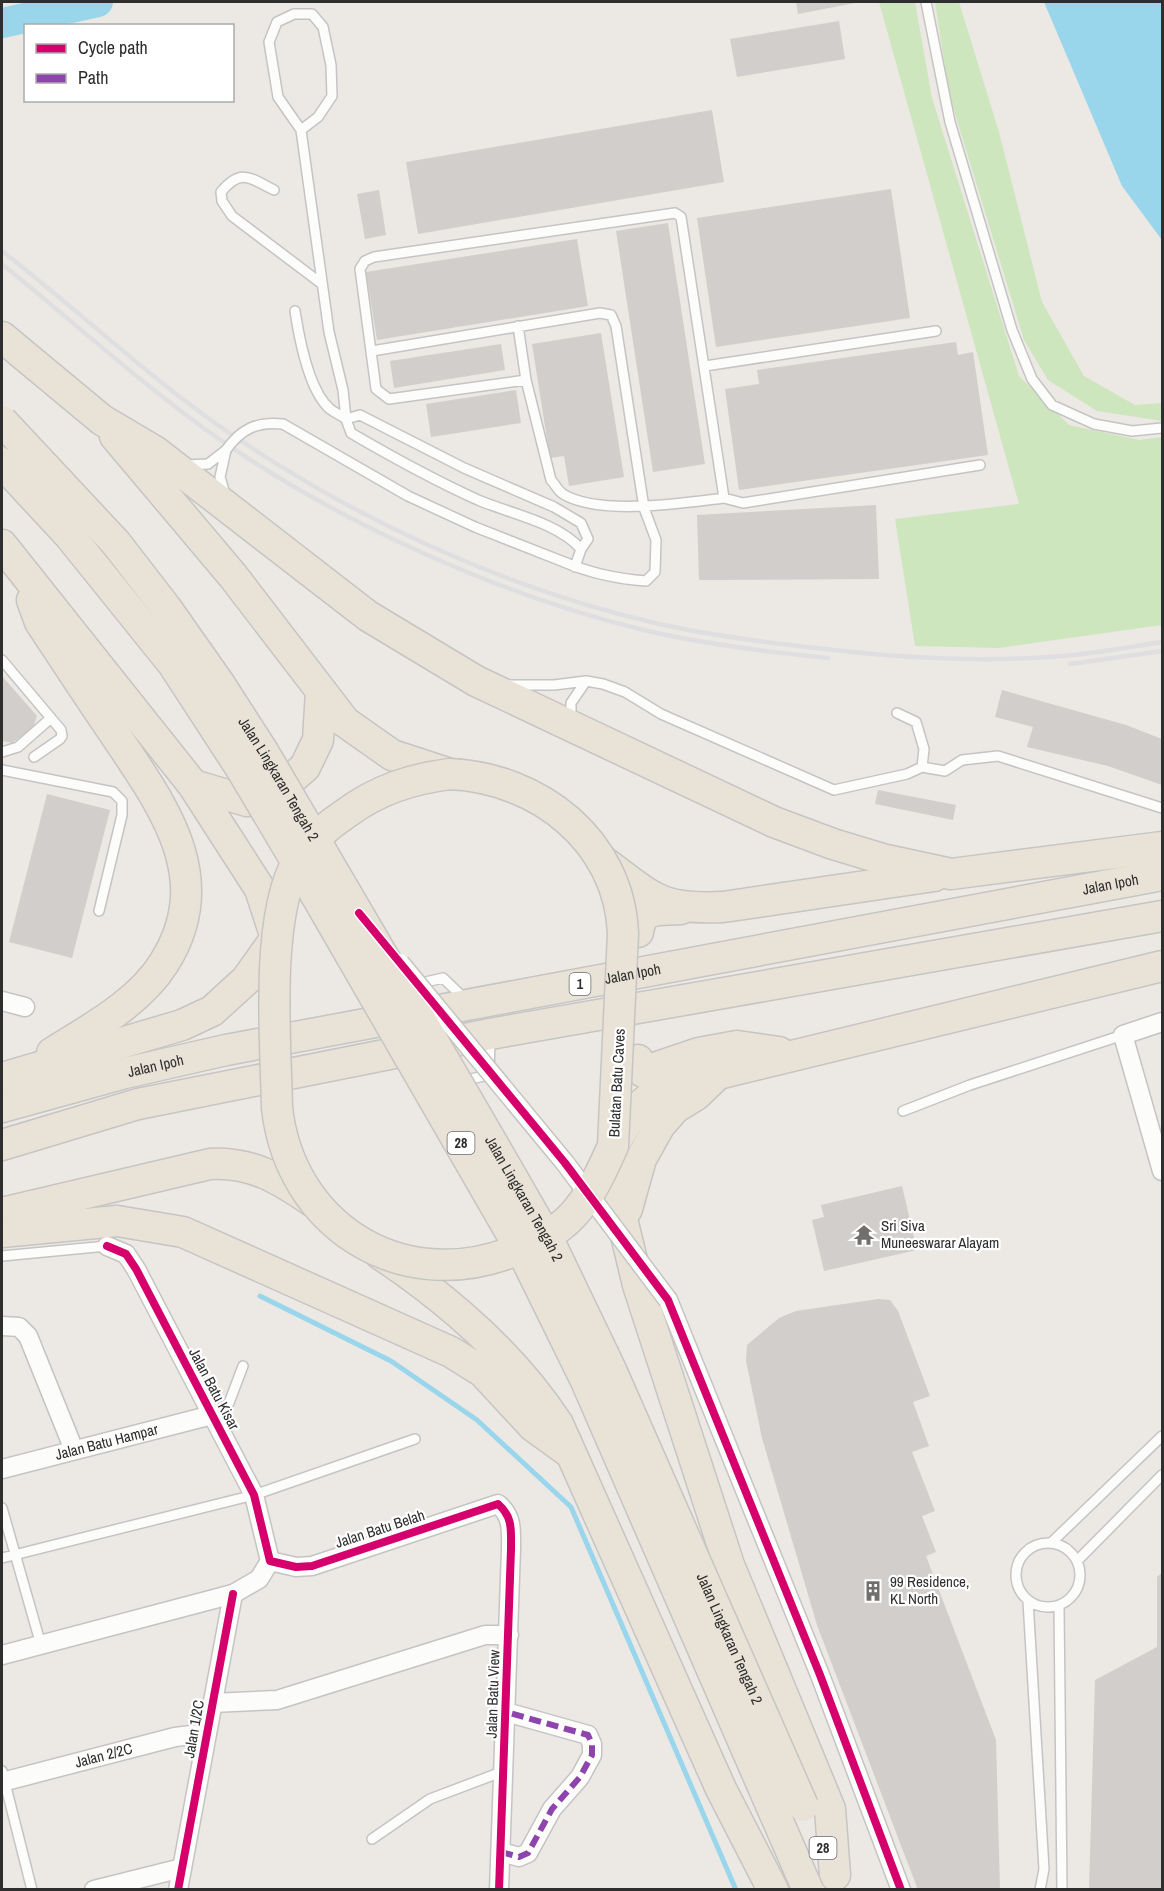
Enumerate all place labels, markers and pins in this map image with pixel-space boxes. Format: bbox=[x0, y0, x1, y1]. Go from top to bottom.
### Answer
place label: Sri Siva Muneeswarar Alayam bbox=[881, 1215, 999, 1253]
temple icon: Sri Siva Muneeswarar Alayam bbox=[852, 1223, 876, 1247]
place label: 99 Residence, KL North bbox=[890, 1571, 969, 1609]
building icon: 99 Residence, KL North bbox=[861, 1579, 885, 1603]

